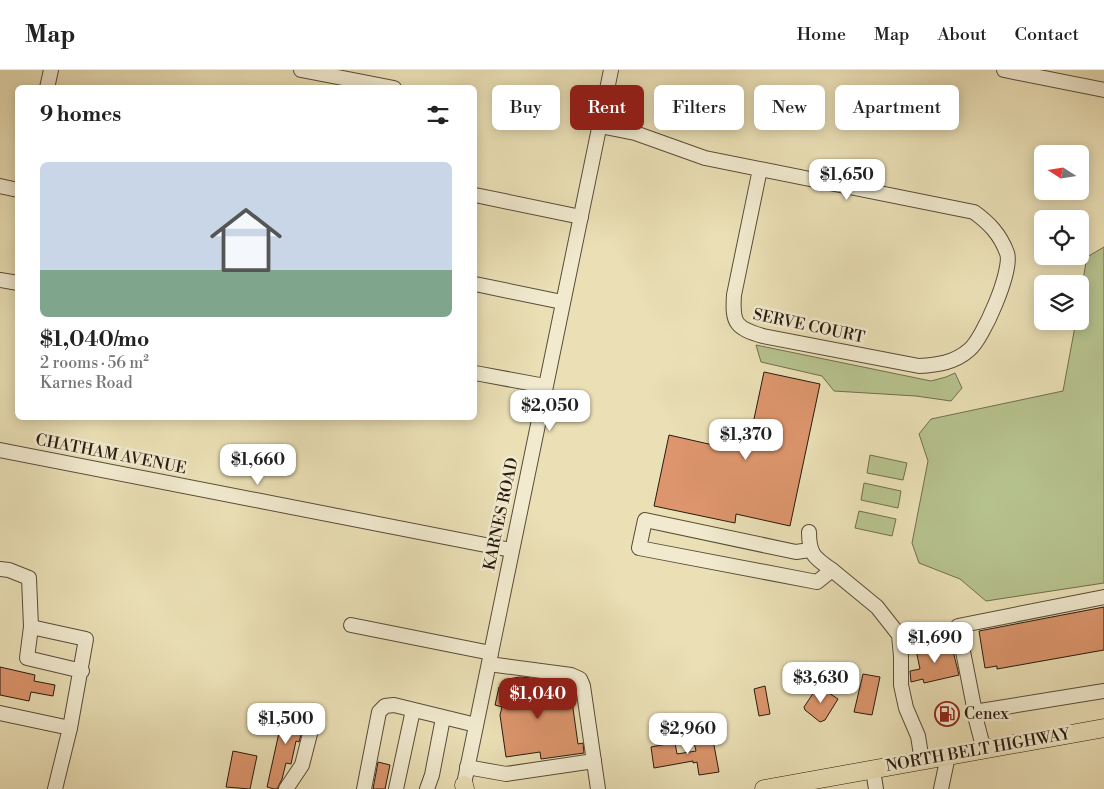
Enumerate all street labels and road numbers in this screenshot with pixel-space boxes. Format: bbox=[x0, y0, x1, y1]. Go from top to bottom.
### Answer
street label: SERVE COURT bbox=[751, 304, 867, 348]
street label: CHATHAM AVENUE bbox=[34, 430, 188, 478]
street label: KARNES ROAD bbox=[479, 456, 523, 572]
street label: NORTH BELT HIGHWAY bbox=[884, 724, 1073, 776]

